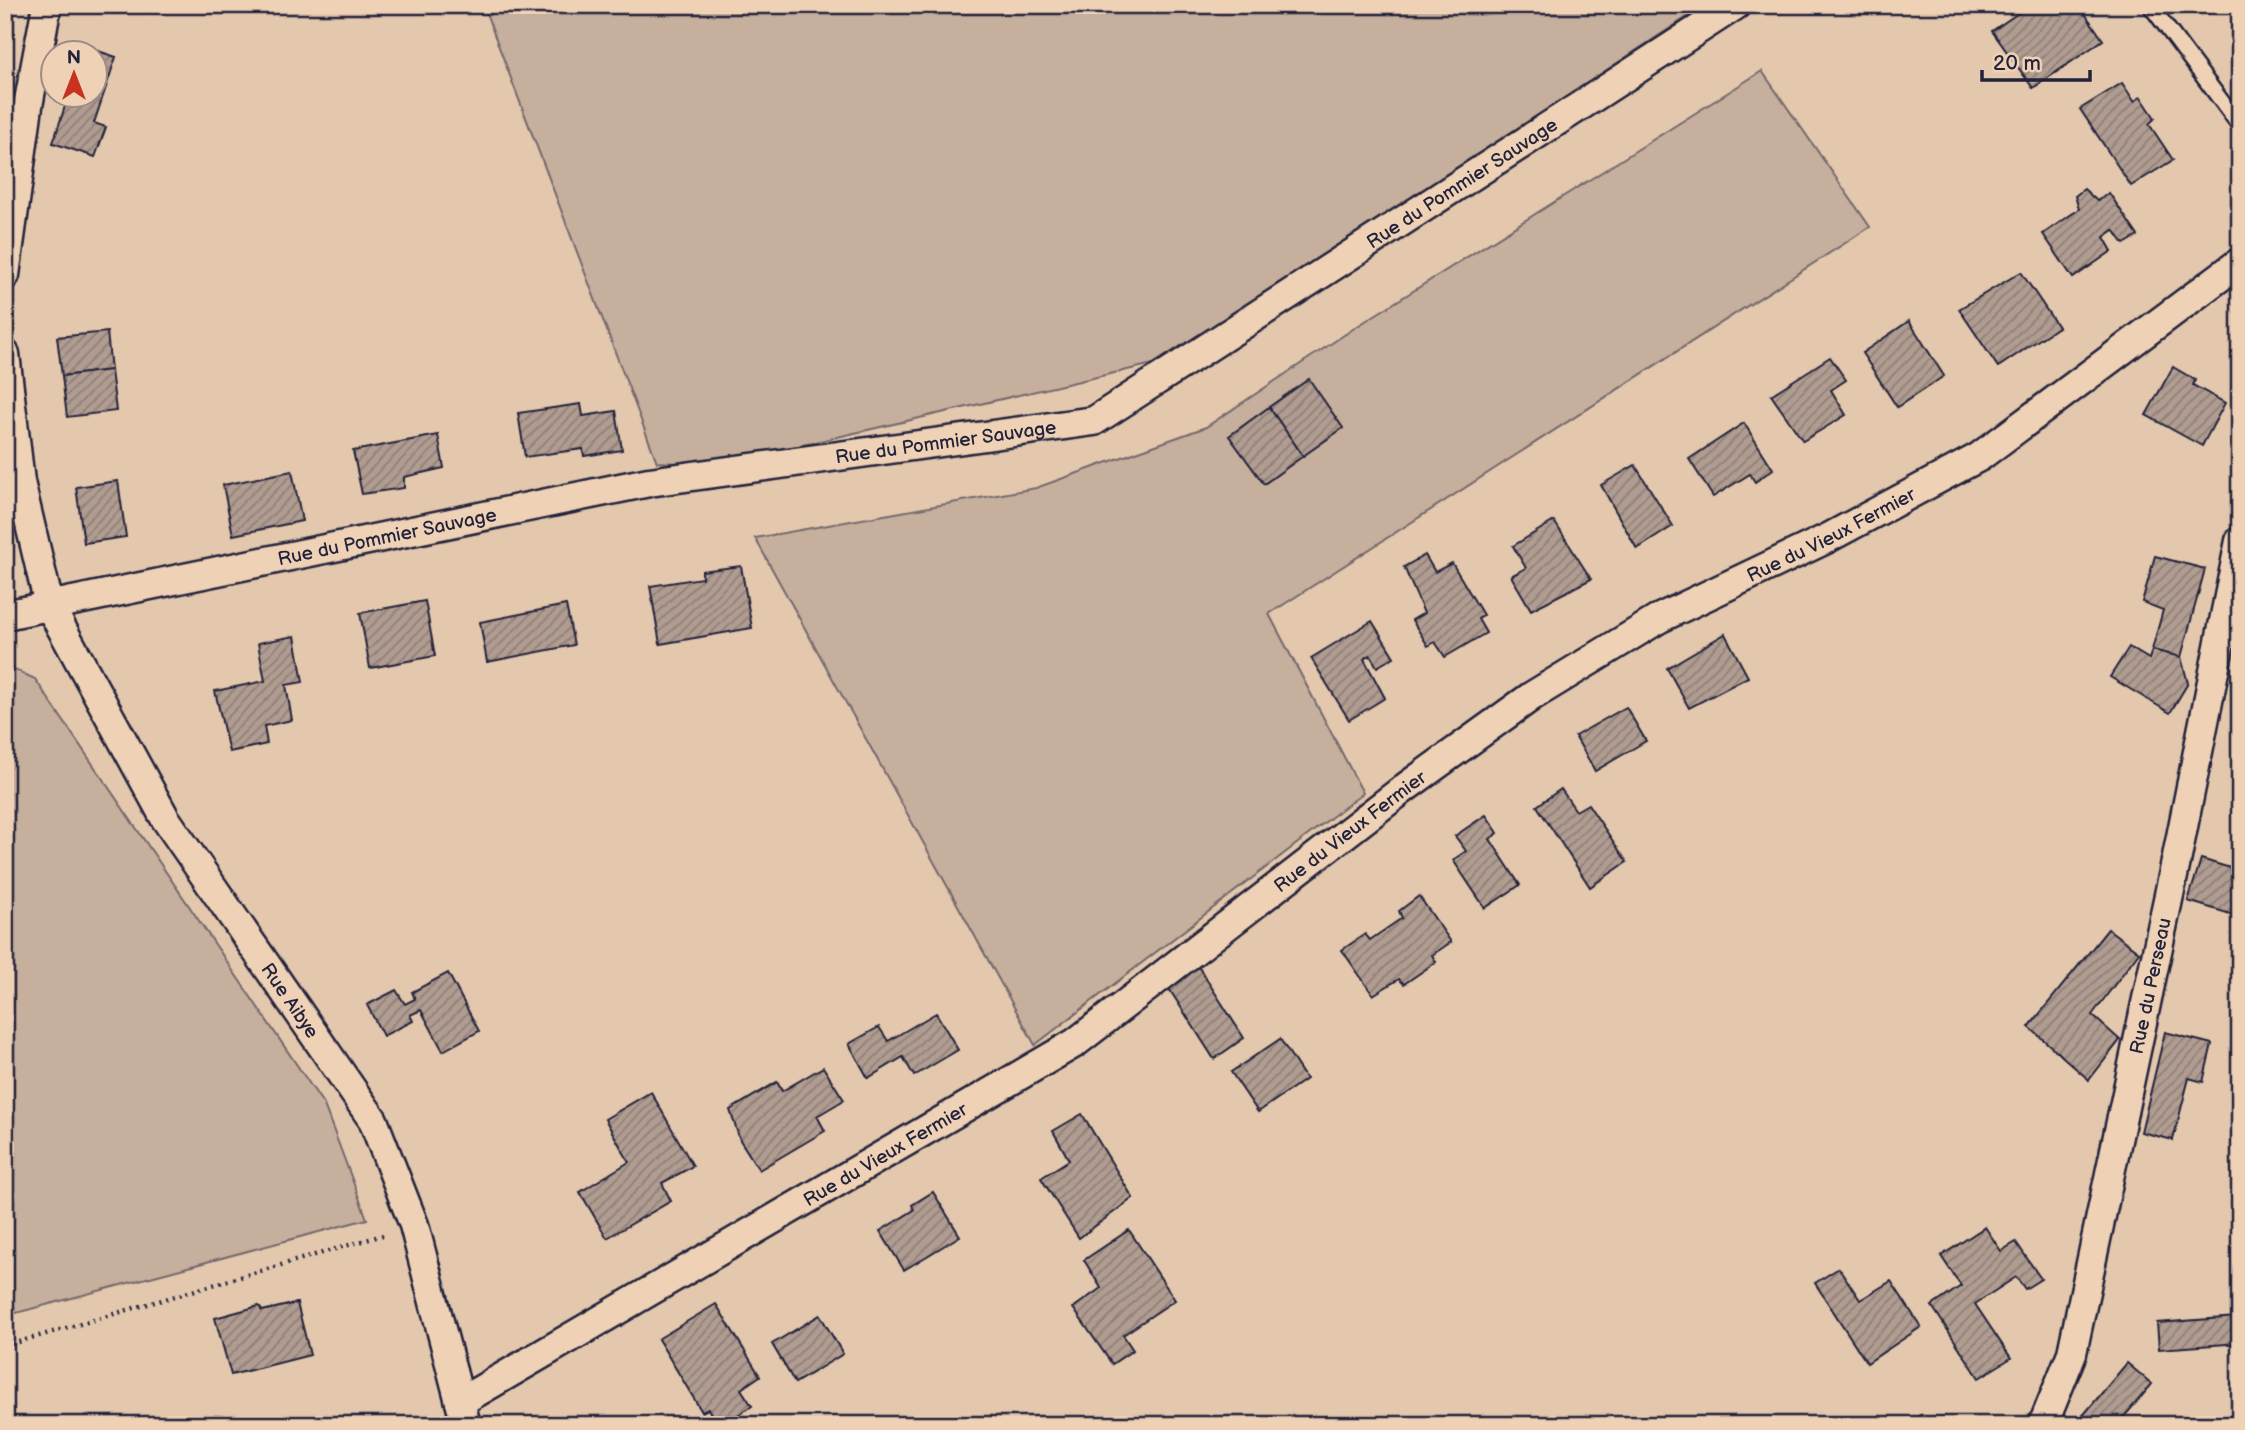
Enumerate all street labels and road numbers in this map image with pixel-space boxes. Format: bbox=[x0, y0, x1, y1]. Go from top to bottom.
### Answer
street label: Rue du Pommier Sauvage bbox=[1363, 114, 1562, 254]
street label: Rue du Pommier Sauvage bbox=[834, 416, 1058, 469]
street label: Rue du Vieux Fermier bbox=[1743, 483, 1921, 588]
street label: Rue du Pommier Sauvage bbox=[276, 504, 499, 571]
street label: Rue du Vieux Fermier bbox=[1270, 766, 1432, 898]
street label: Rue du Perseau bbox=[2126, 916, 2177, 1056]
street label: Rue Aibye bbox=[255, 959, 323, 1043]
street label: Rue du Vieux Fermier bbox=[800, 1098, 973, 1212]

